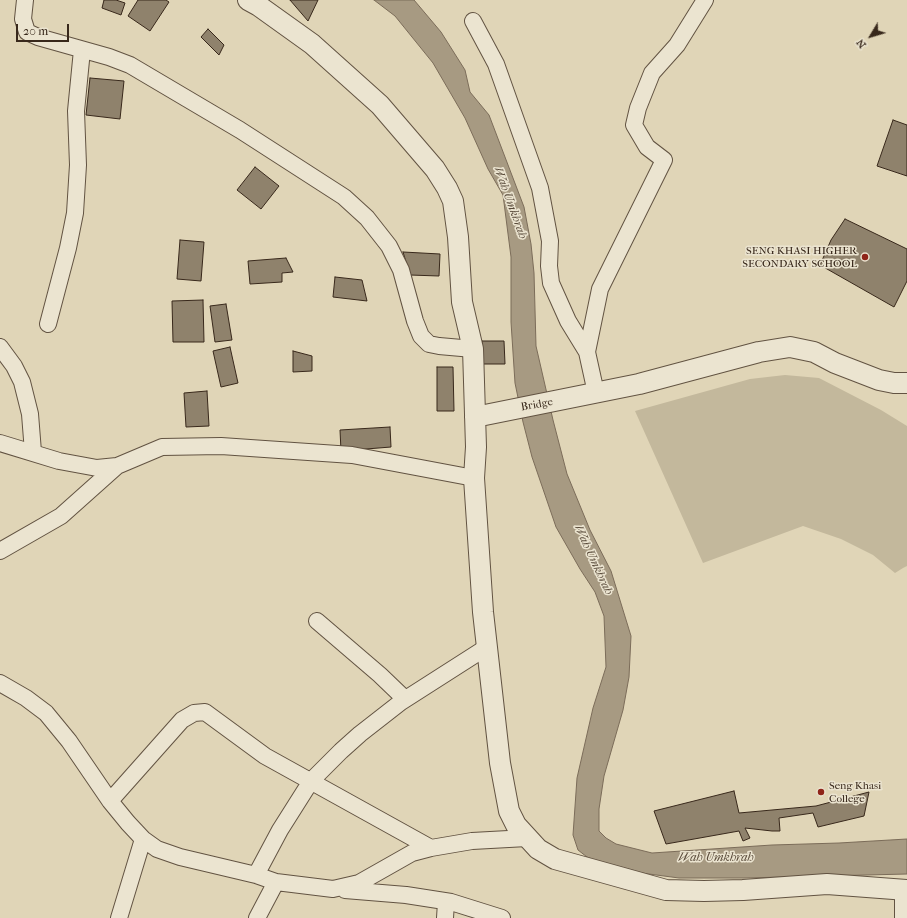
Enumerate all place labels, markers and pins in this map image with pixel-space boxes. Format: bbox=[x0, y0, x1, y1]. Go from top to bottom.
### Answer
place label: SENG KHASI HIGHER SECONDARY SCHOOL bbox=[742, 244, 857, 270]
marker: SENG KHASI HIGHER SECONDARY SCHOOL bbox=[860, 252, 870, 262]
place label: Seng Khasi College bbox=[829, 779, 881, 805]
marker: Seng Khasi College bbox=[816, 787, 826, 797]

